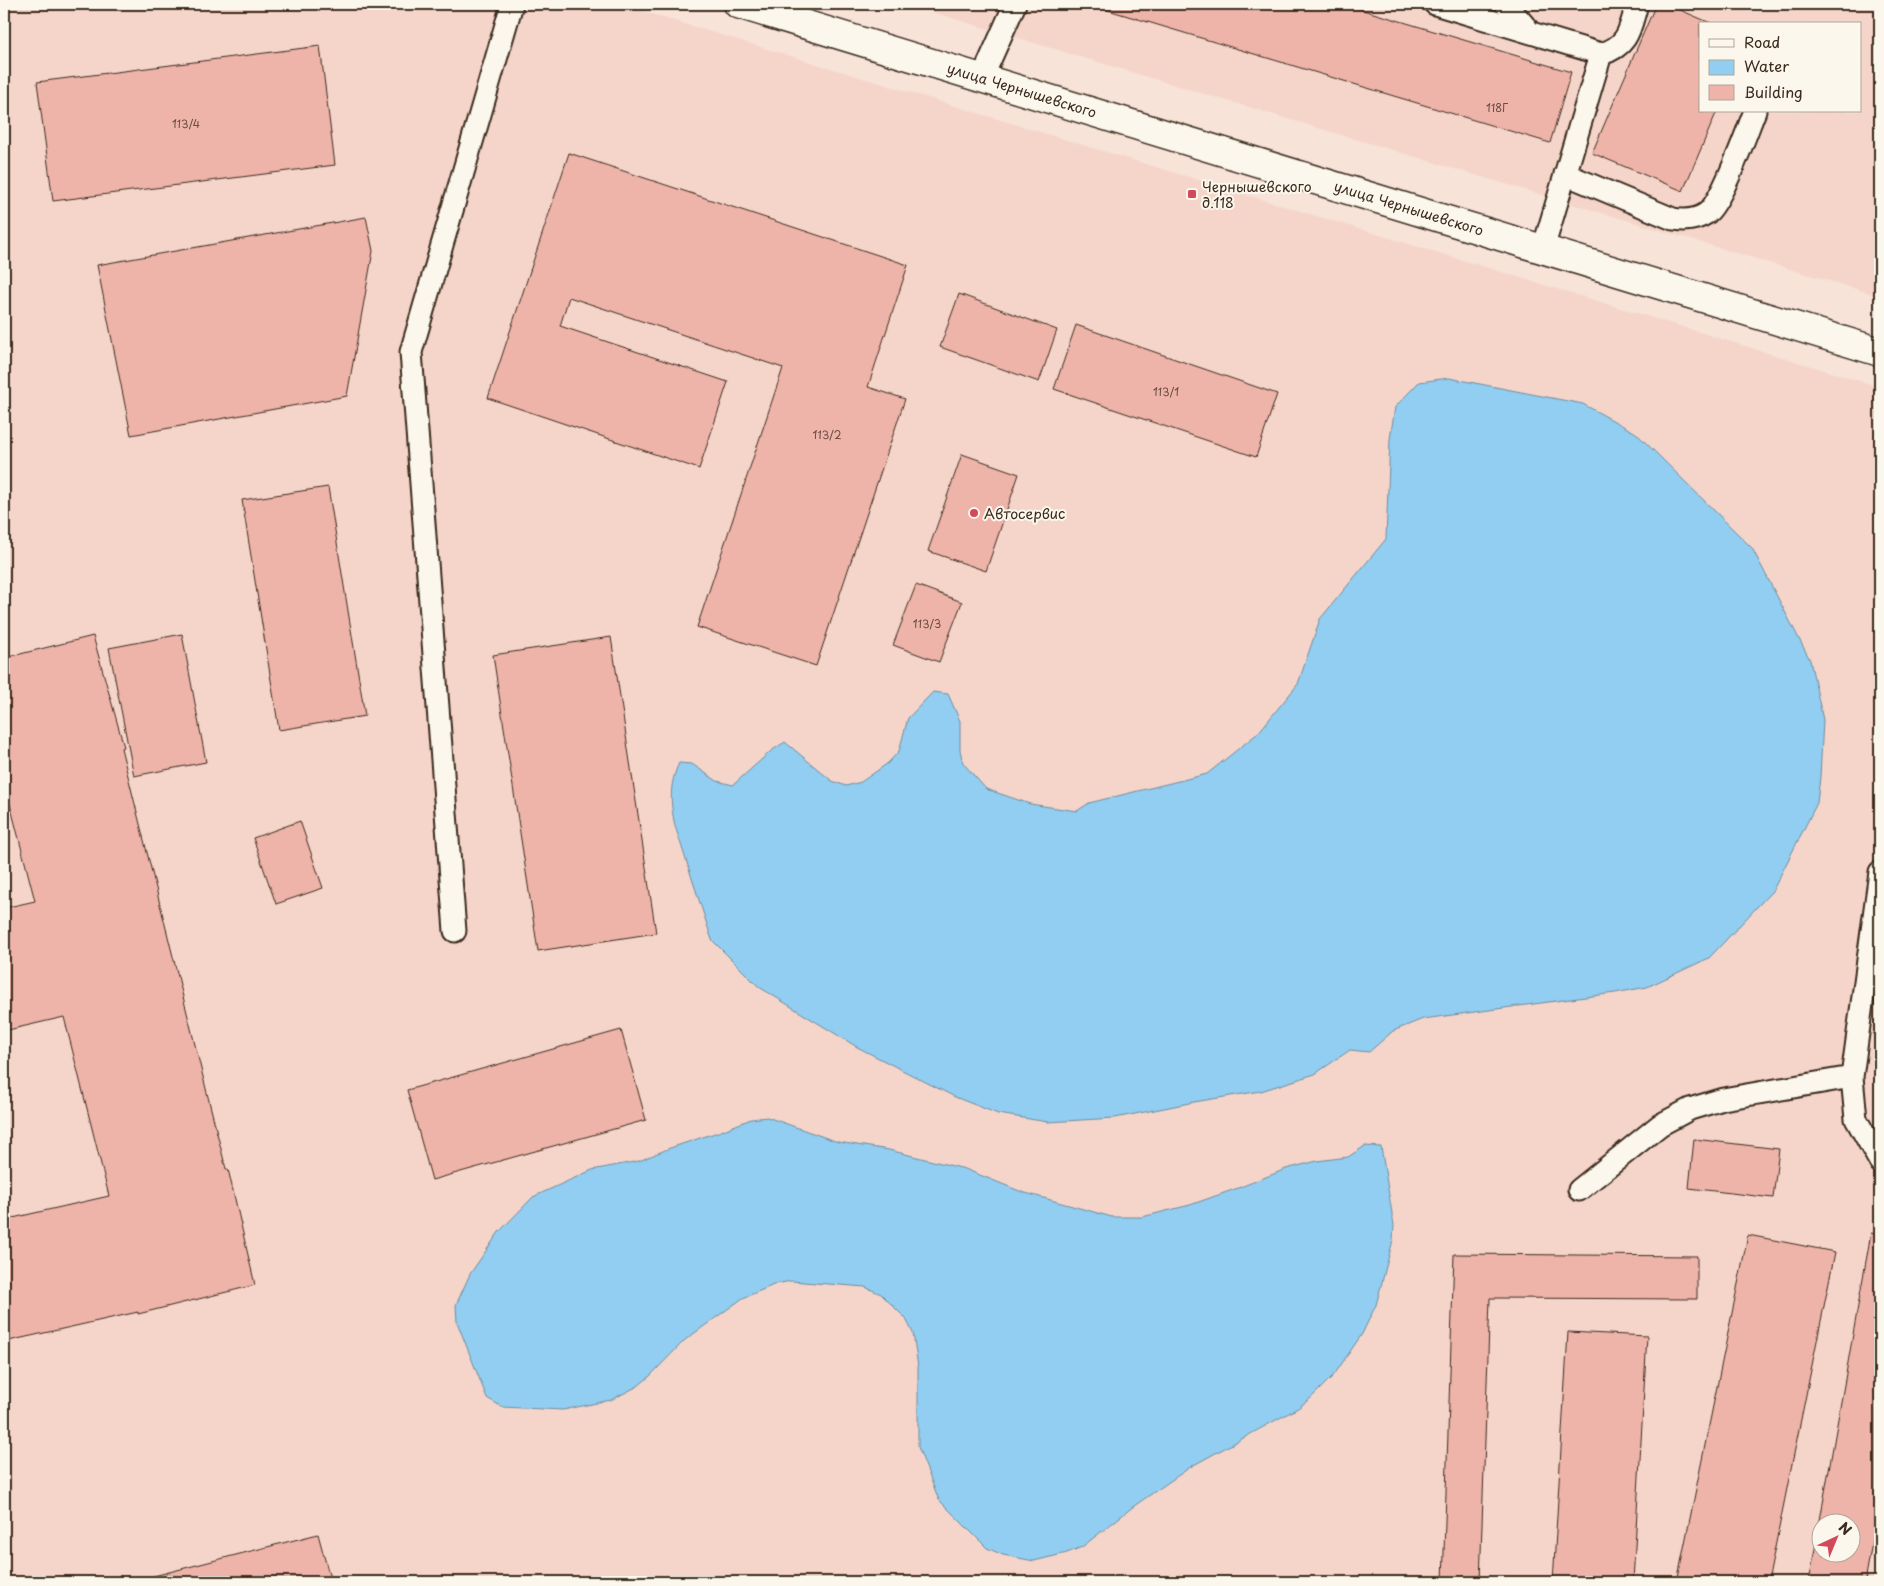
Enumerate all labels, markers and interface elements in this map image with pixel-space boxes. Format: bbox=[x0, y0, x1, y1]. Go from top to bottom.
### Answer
legend bbox=[1699, 22, 1862, 112]
text: Road bbox=[1744, 30, 1780, 53]
text: Water bbox=[1744, 54, 1789, 77]
street label: улица Чернышевского bbox=[945, 57, 1099, 123]
text: Building bbox=[1744, 80, 1803, 103]
house number: 118Г bbox=[1486, 99, 1508, 116]
house number: 113/4 bbox=[172, 115, 200, 132]
street label: улица Чернышевского bbox=[1332, 175, 1486, 241]
place label: Чернышевского д.118 bbox=[1202, 176, 1312, 213]
marker: Чернышевского д.118 bbox=[1186, 188, 1198, 200]
house number: 113/1 bbox=[1153, 383, 1179, 400]
house number: 113/2 bbox=[813, 426, 842, 443]
place label: Автосервис bbox=[984, 503, 1065, 524]
marker: Автосервис bbox=[968, 507, 980, 519]
house number: 113/3 bbox=[913, 615, 941, 632]
north arrow bbox=[1812, 1514, 1862, 1564]
text: N bbox=[1834, 1517, 1857, 1540]

